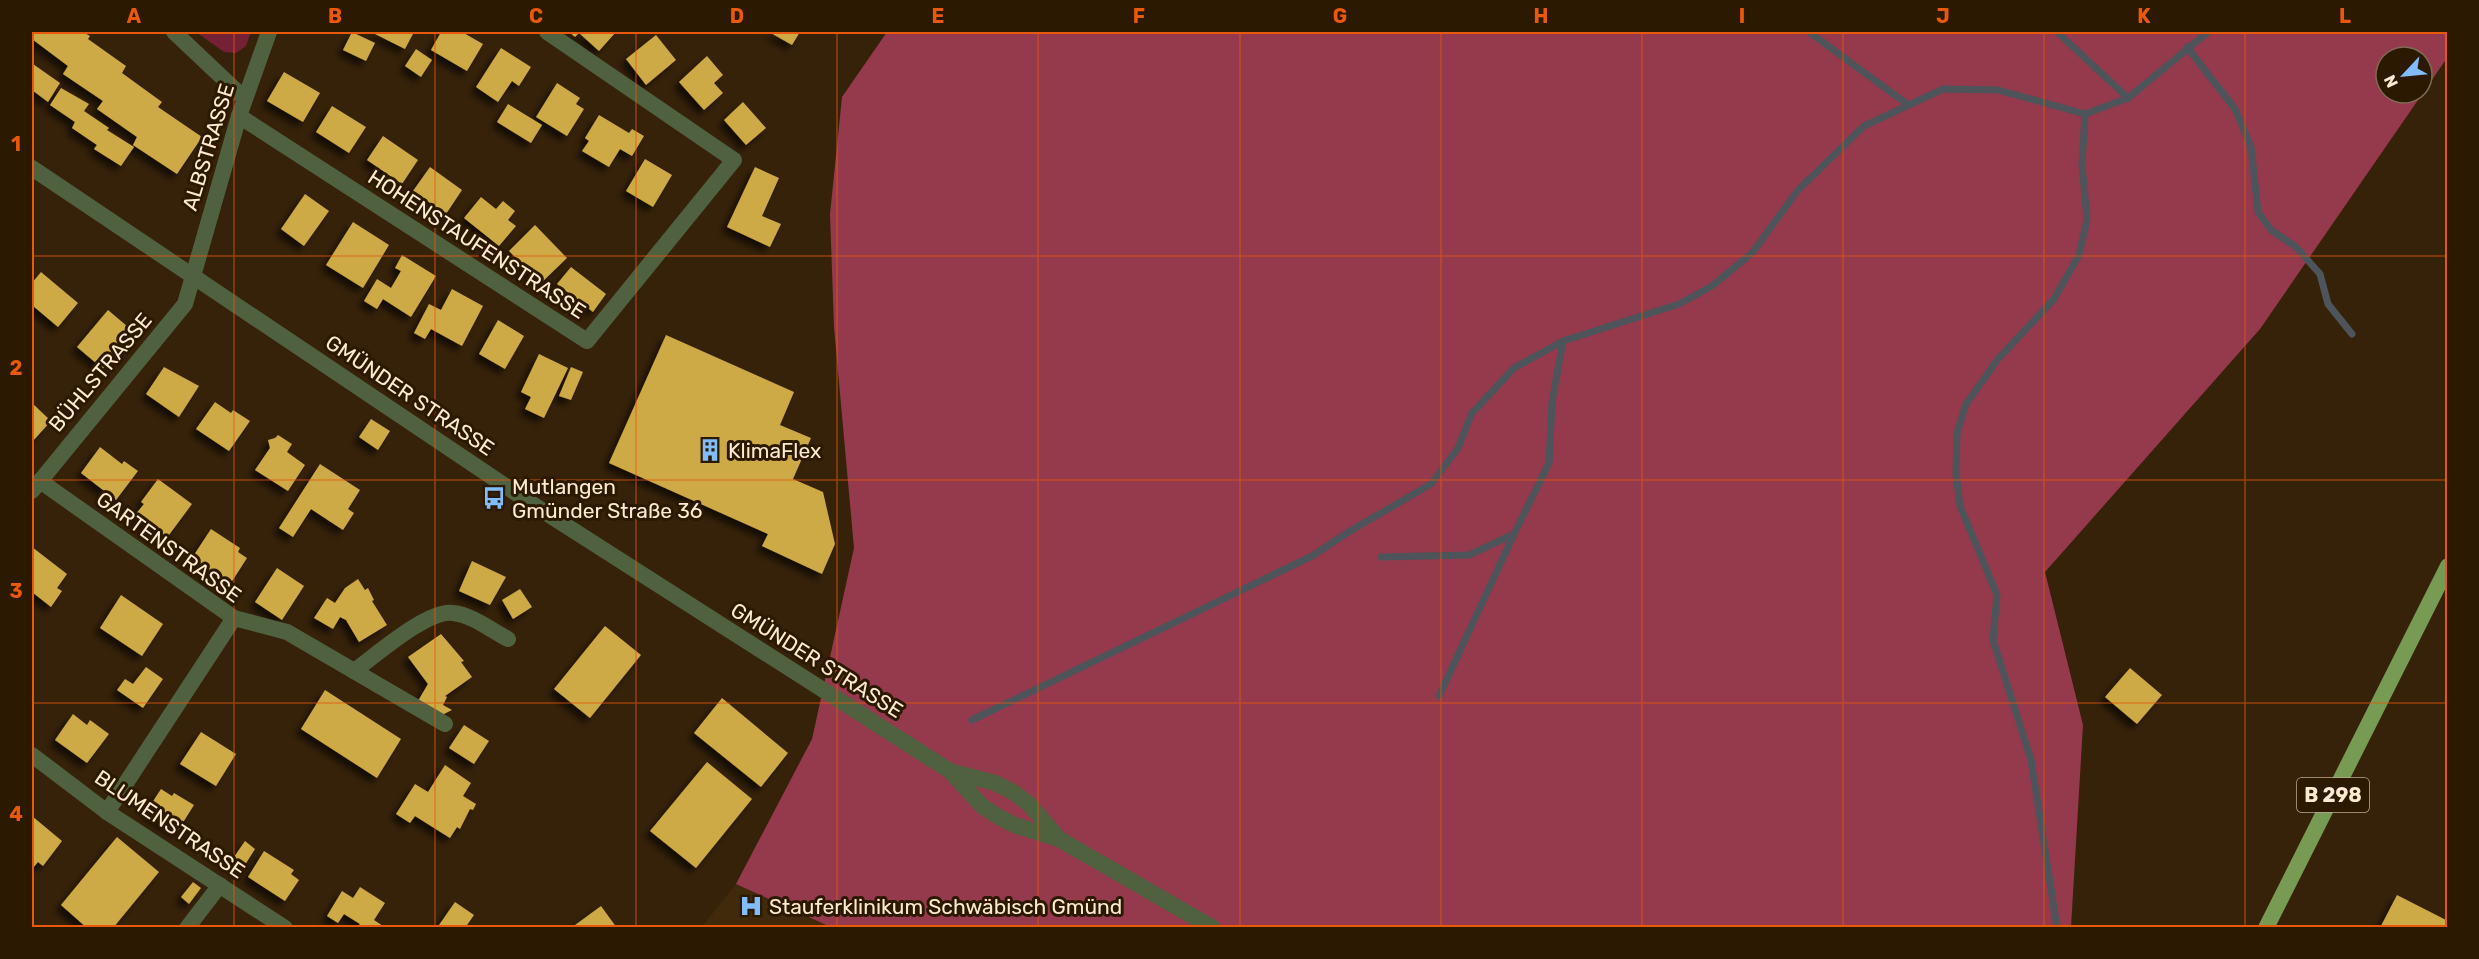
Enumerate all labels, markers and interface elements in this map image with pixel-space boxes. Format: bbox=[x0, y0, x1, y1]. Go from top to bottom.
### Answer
text: A bbox=[127, 4, 142, 28]
text: B bbox=[328, 4, 342, 28]
text: C bbox=[529, 4, 543, 28]
text: D bbox=[730, 4, 744, 28]
text: E bbox=[932, 4, 944, 28]
text: F bbox=[1133, 4, 1145, 28]
text: G bbox=[1333, 4, 1347, 28]
text: H bbox=[1534, 4, 1548, 28]
text: I bbox=[1739, 4, 1745, 28]
text: J bbox=[1936, 4, 1950, 28]
text: K bbox=[2137, 4, 2151, 28]
text: L bbox=[2339, 4, 2351, 28]
north arrow bbox=[2374, 45, 2434, 105]
text: N bbox=[2380, 72, 2402, 91]
street label: ALBSTRASSE bbox=[177, 80, 239, 214]
text: 1 bbox=[11, 132, 21, 156]
street label: HOHENSTAUFENSTRASSE bbox=[363, 164, 591, 324]
street label: BÜHLSTRASSE bbox=[43, 308, 157, 436]
street label: GMÜNDER STRASSE bbox=[321, 329, 499, 461]
text: 2 bbox=[10, 356, 23, 380]
building icon: KlimaFlex bbox=[697, 437, 723, 463]
place label: KlimaFlex bbox=[728, 438, 821, 463]
place label: Mutlangen Gmünder Straße 36 bbox=[512, 474, 702, 523]
bus stop icon: Mutlangen Gmünder Straße 36 bbox=[481, 485, 507, 511]
street label: GARTENSTRASSE bbox=[92, 486, 246, 608]
text: 3 bbox=[9, 579, 23, 603]
street label: GMÜNDER STRASSE bbox=[726, 597, 908, 723]
street label: BLUMENSTRASSE bbox=[90, 765, 250, 883]
road number: B 298 bbox=[2297, 778, 2369, 812]
text: 4 bbox=[9, 802, 23, 826]
hospital icon: Stauferklinikum Schwäbisch Gmünd bbox=[738, 893, 764, 919]
place label: Stauferklinikum Schwäbisch Gmünd bbox=[769, 894, 1122, 919]

